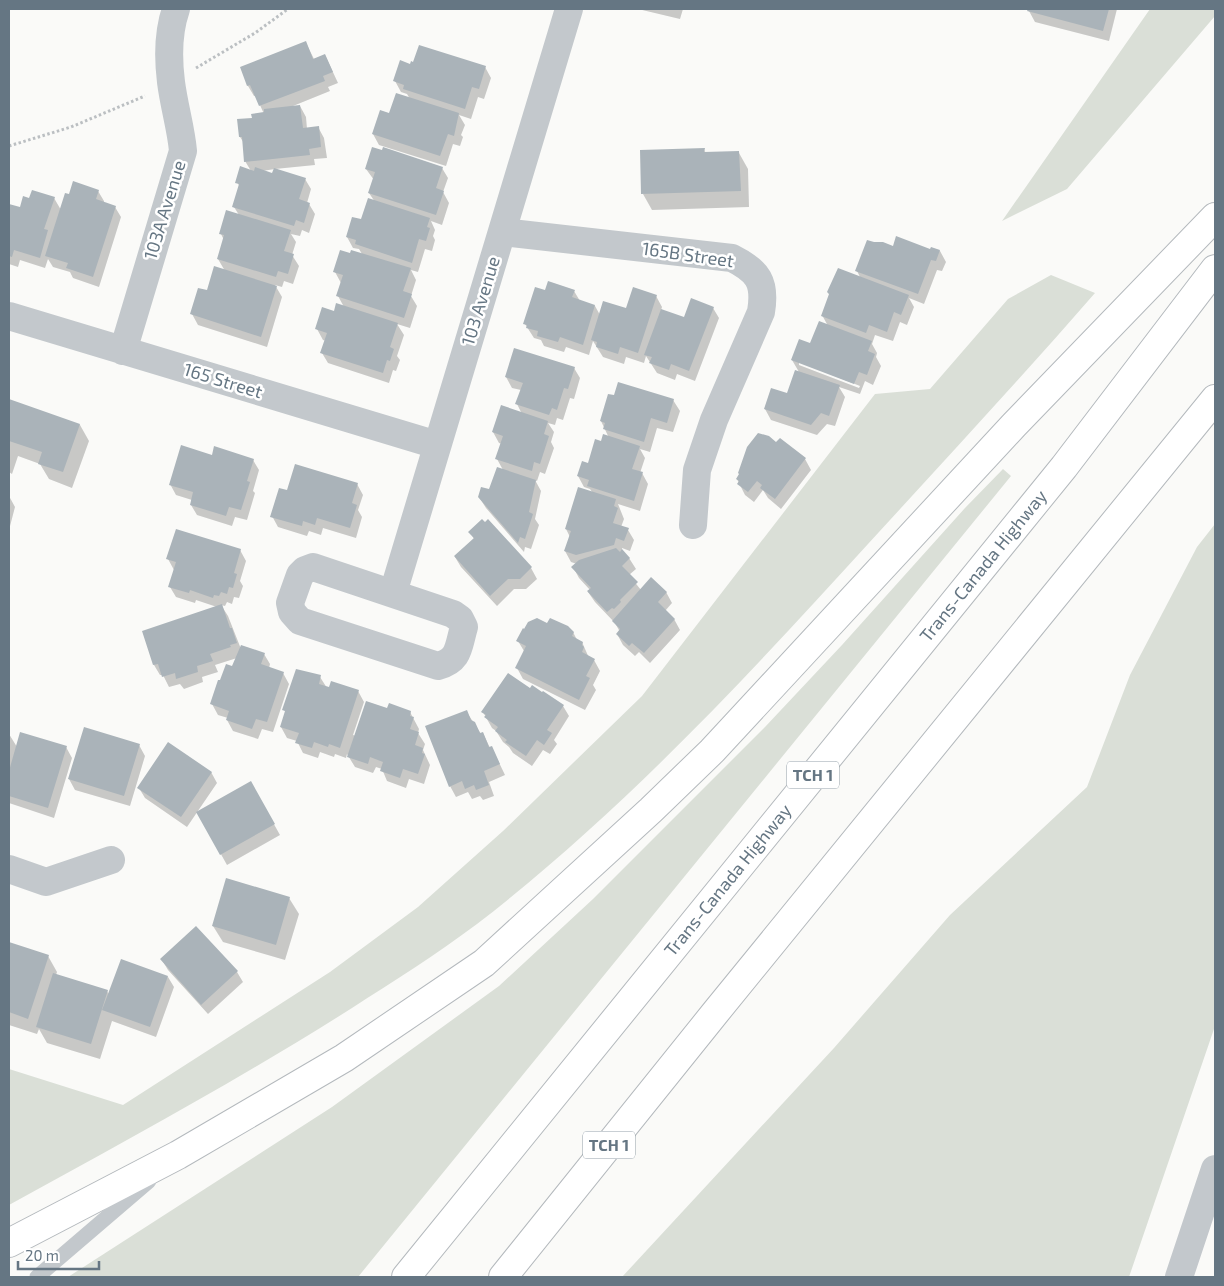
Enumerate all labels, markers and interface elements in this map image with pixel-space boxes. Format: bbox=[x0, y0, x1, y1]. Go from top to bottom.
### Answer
street label: 103A Avenue bbox=[139, 157, 190, 262]
street label: 165B Street bbox=[641, 237, 736, 271]
street label: 103 Avenue bbox=[456, 254, 504, 348]
street label: 165 Street bbox=[181, 358, 265, 402]
street label: Trans-Canada Highway bbox=[914, 485, 1051, 646]
road number: TCH 1 bbox=[787, 762, 839, 788]
street label: Trans-Canada Highway bbox=[659, 799, 796, 960]
road number: TCH 1 bbox=[583, 1132, 635, 1158]
scale bar bbox=[18, 1238, 99, 1270]
text: 20 m bbox=[25, 1246, 59, 1264]

